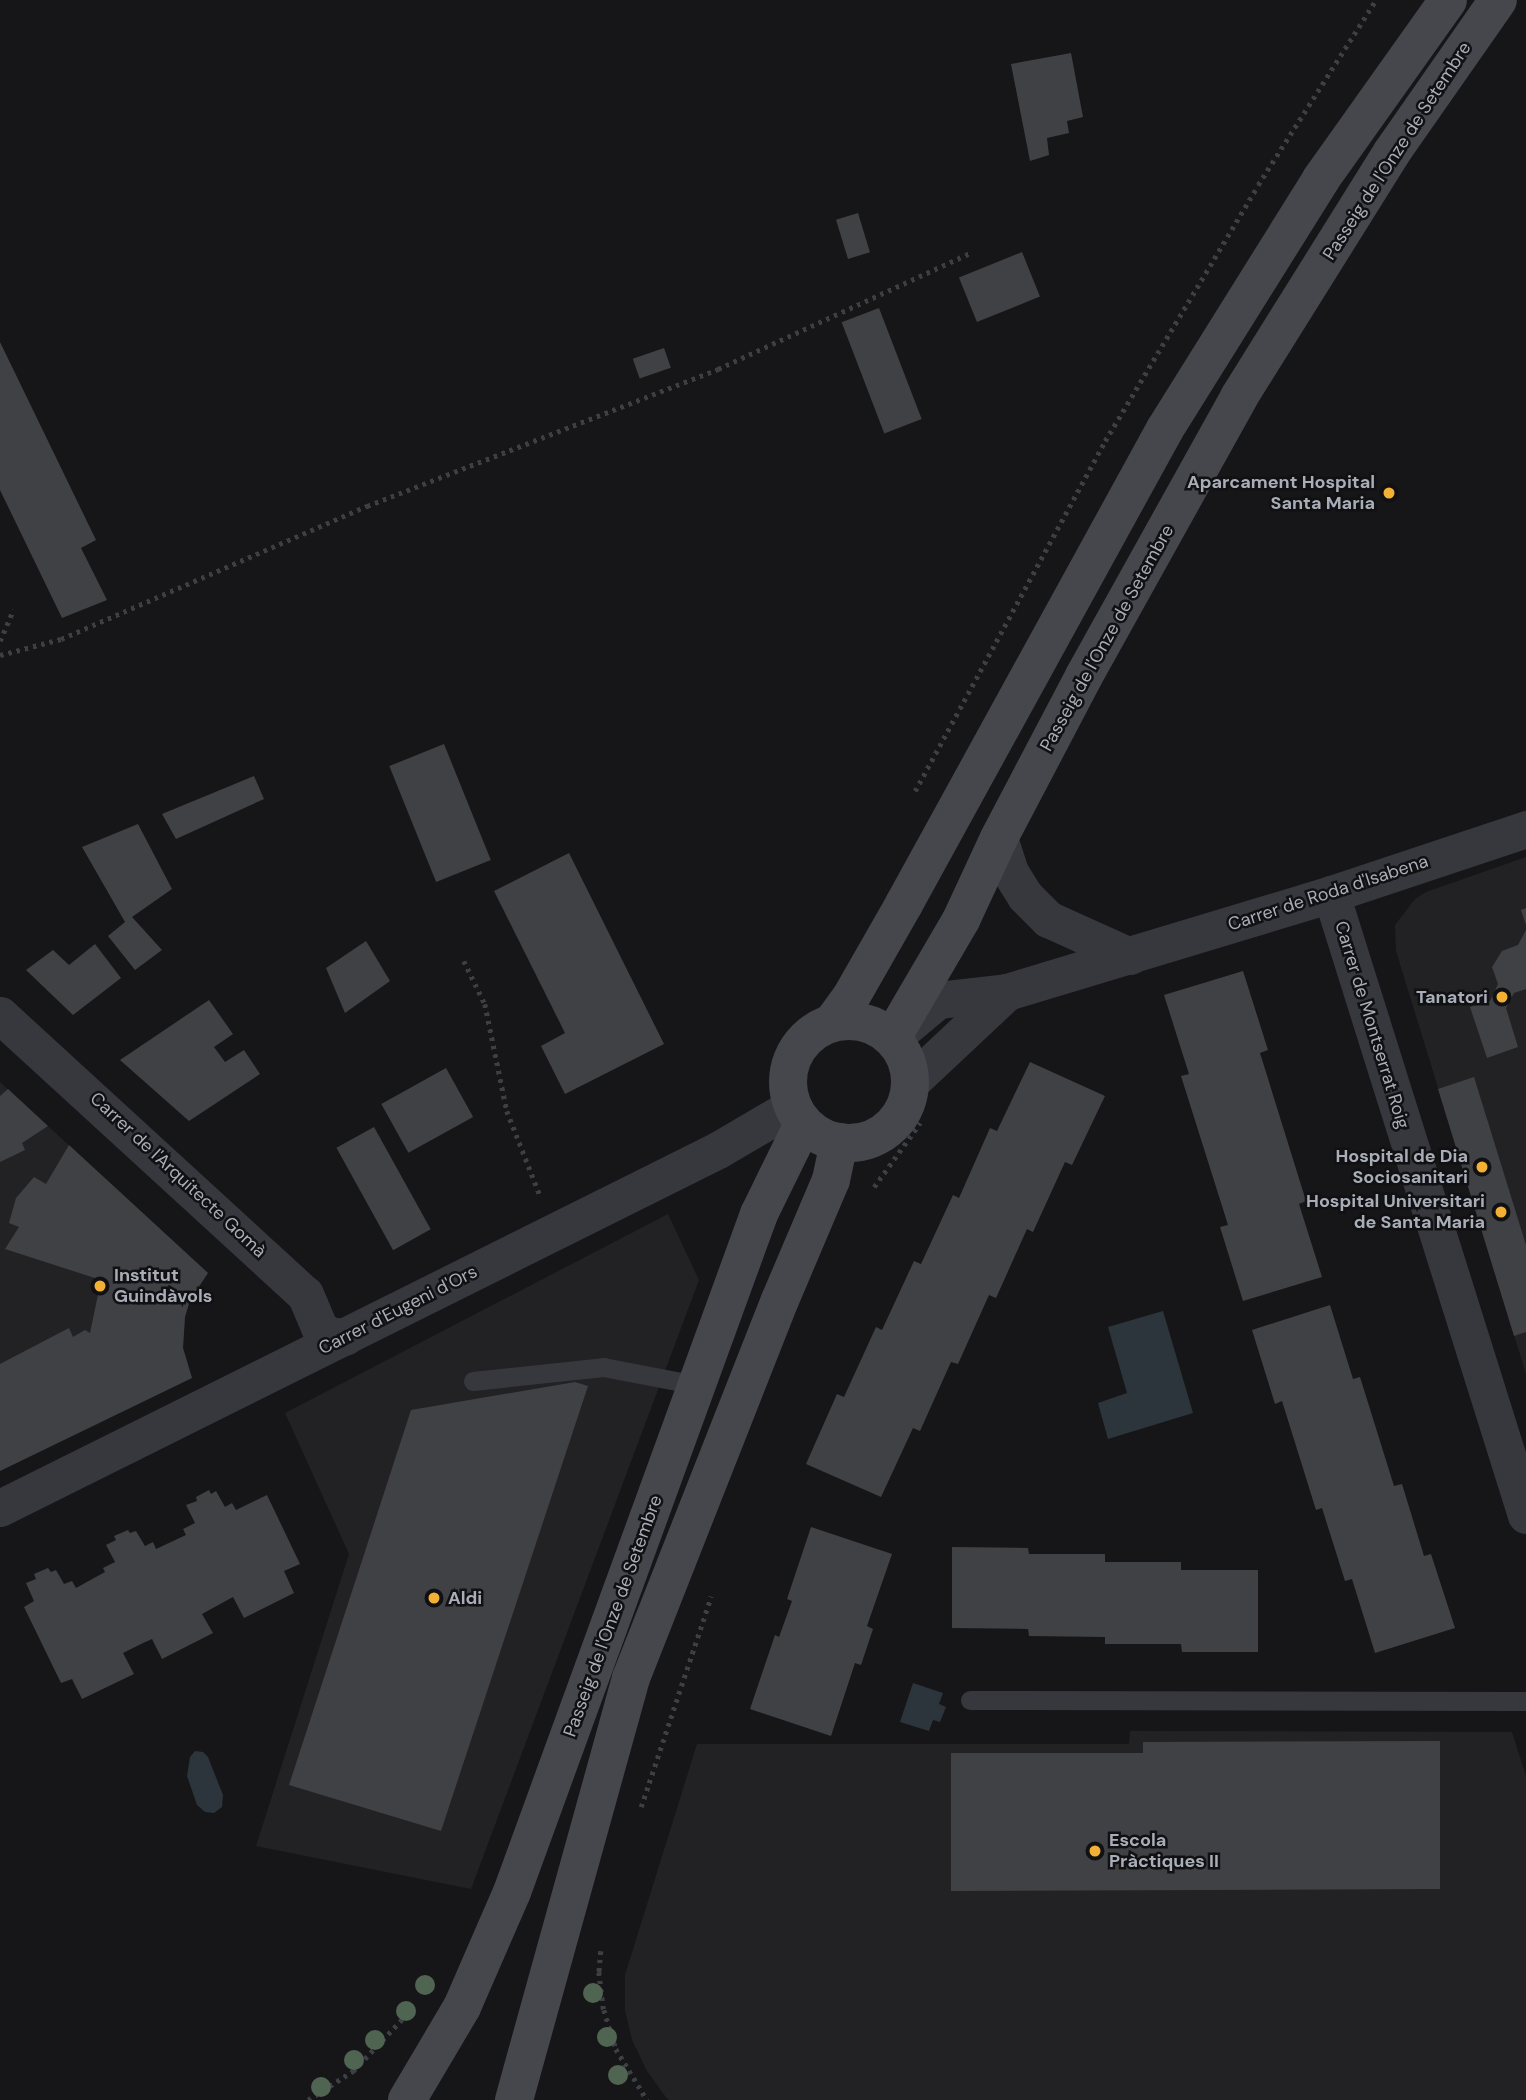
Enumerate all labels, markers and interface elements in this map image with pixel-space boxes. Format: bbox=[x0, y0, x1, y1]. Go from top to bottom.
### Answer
street label: Passeig de l'Onze de Setembre bbox=[1318, 38, 1476, 264]
place label: Aparcament Hospital Santa Maria bbox=[1187, 472, 1375, 514]
marker: Aparcament Hospital Santa Maria bbox=[1381, 485, 1397, 501]
street label: Passeig de l'Onze de Setembre bbox=[1036, 521, 1178, 755]
street label: Carrer de Roda d'Isabena bbox=[1225, 850, 1431, 936]
street label: Carrer de Montserrat Roig bbox=[1330, 919, 1414, 1131]
place label: Tanatori bbox=[1416, 986, 1488, 1008]
marker: Tanatori bbox=[1494, 989, 1510, 1005]
street label: Carrer de l'Arquitecte Gomà bbox=[86, 1088, 270, 1262]
place label: Hospital de Dia Sociosanitari bbox=[1335, 1146, 1468, 1188]
marker: Hospital de Dia Sociosanitari bbox=[1474, 1159, 1490, 1175]
place label: Hospital Universitari de Santa Maria bbox=[1306, 1191, 1485, 1234]
marker: Hospital Universitari de Santa Maria bbox=[1491, 1202, 1511, 1222]
street label: Carrer d'Eugeni d'Ors bbox=[315, 1261, 481, 1359]
place label: Institut Guindàvols bbox=[114, 1265, 212, 1308]
marker: Institut Guindàvols bbox=[92, 1278, 108, 1294]
street label: Passeig de l'Onze de Setembre bbox=[559, 1492, 667, 1740]
place label: Aldi bbox=[448, 1587, 482, 1609]
marker: Aldi bbox=[426, 1590, 442, 1606]
place label: Escola Pràctiques II bbox=[1109, 1830, 1219, 1872]
marker: Escola Pràctiques II bbox=[1087, 1843, 1103, 1859]

